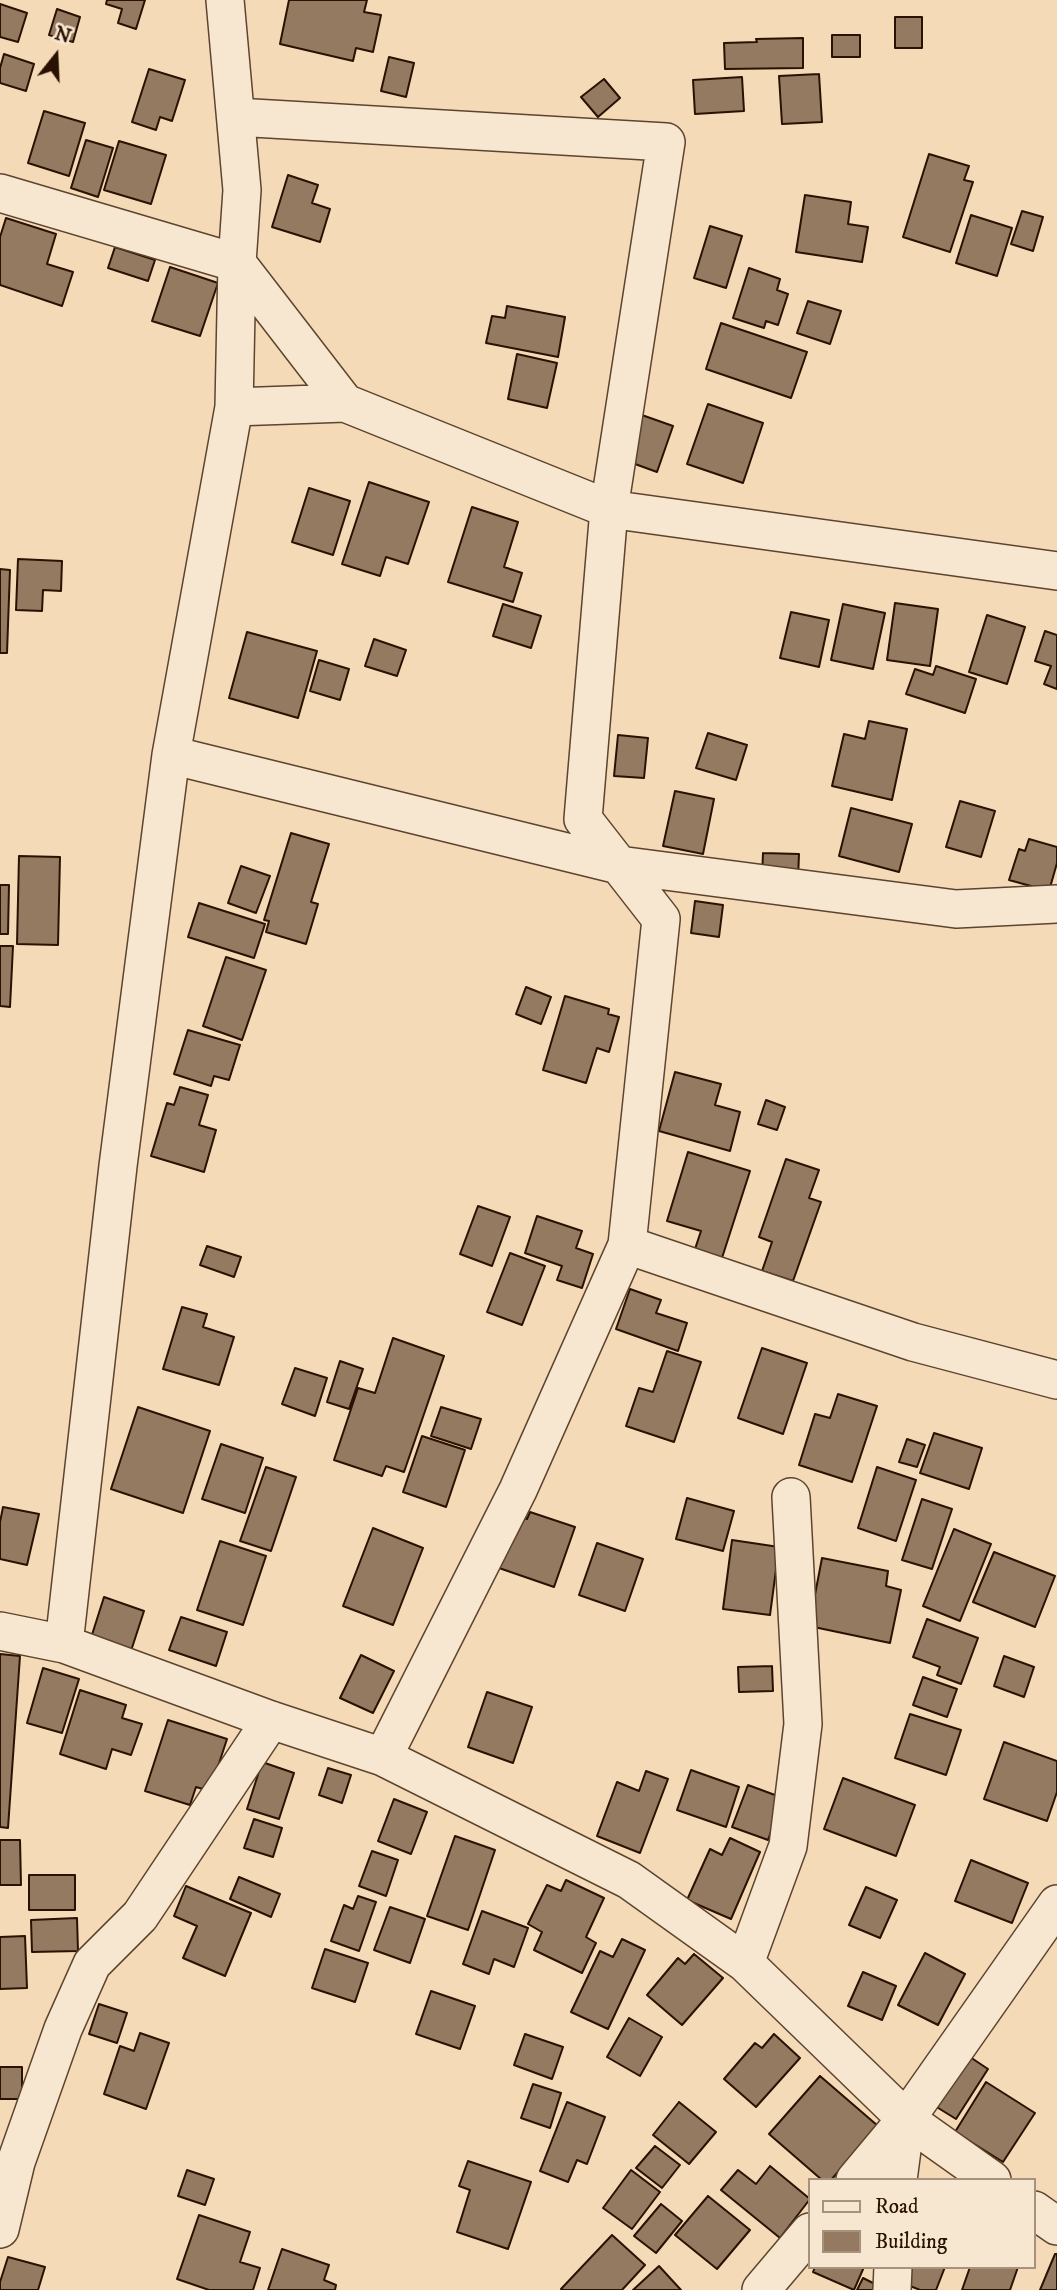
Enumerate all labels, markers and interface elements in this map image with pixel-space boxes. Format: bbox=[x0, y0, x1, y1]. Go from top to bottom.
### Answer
north arrow bbox=[21, 21, 91, 91]
text: N bbox=[52, 22, 74, 49]
legend bbox=[808, 2178, 1036, 2269]
text: Road bbox=[875, 2194, 919, 2220]
text: Building bbox=[875, 2229, 947, 2255]

